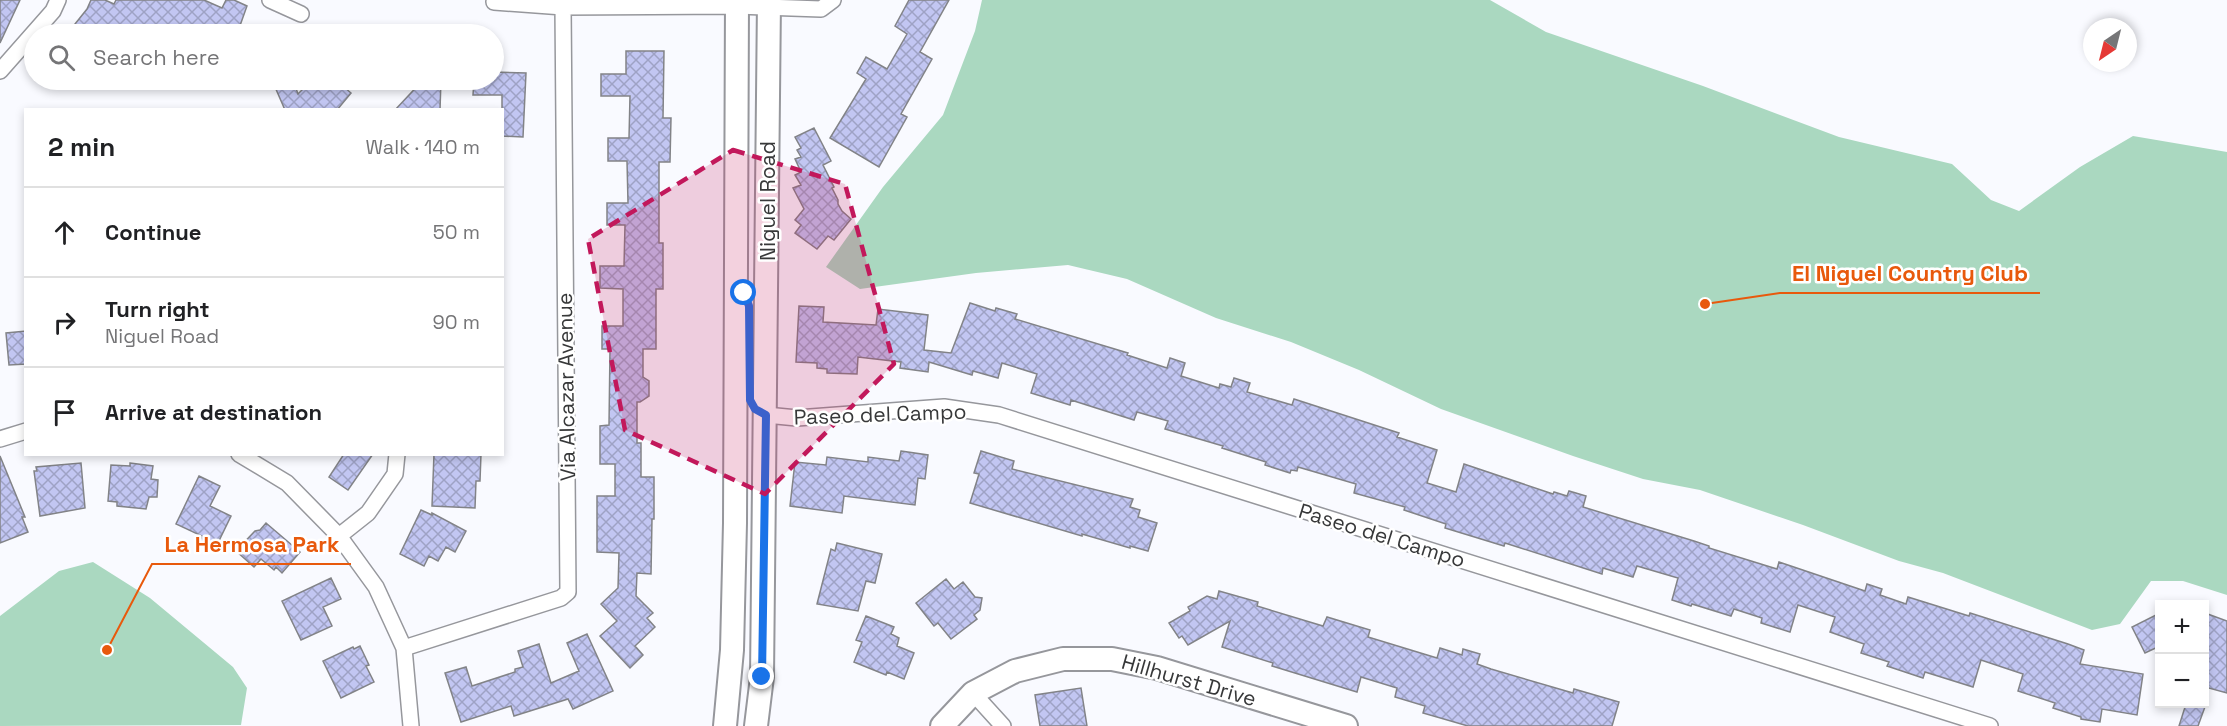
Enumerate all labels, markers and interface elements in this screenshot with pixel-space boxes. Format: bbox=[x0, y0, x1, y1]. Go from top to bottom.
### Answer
north arrow bbox=[2083, 18, 2137, 72]
search box bbox=[24, 24, 504, 90]
icon: search bbox=[45, 41, 78, 74]
text: Search here bbox=[93, 43, 220, 71]
text: 2 min bbox=[48, 130, 115, 164]
text: Walk · 140 m bbox=[366, 134, 480, 160]
street label: Niguel Road bbox=[754, 141, 781, 261]
icon: ahead bbox=[48, 216, 81, 249]
text: Continue bbox=[105, 218, 201, 246]
text: 50 m bbox=[433, 219, 480, 245]
callout: El Niguel Country Club bbox=[1780, 253, 2040, 293]
text: El Niguel Country Club bbox=[1792, 259, 2028, 287]
route start bbox=[730, 279, 756, 305]
street label: Via Alcazar Avenue bbox=[551, 293, 581, 481]
text: Turn right bbox=[105, 295, 210, 323]
icon: right bbox=[48, 306, 81, 339]
text: 90 m bbox=[433, 309, 480, 335]
text: Niguel Road bbox=[105, 323, 219, 349]
icon: arrive bbox=[48, 396, 81, 429]
street label: Paseo del Campo bbox=[793, 397, 967, 431]
text: Arrive at destination bbox=[105, 398, 322, 426]
street label: Paseo del Campo bbox=[1295, 497, 1469, 573]
callout: La Hermosa Park bbox=[152, 524, 351, 564]
text: La Hermosa Park bbox=[165, 530, 340, 558]
map controls bbox=[2155, 600, 2209, 708]
button: + bbox=[2155, 600, 2209, 654]
street label: Hillhurst Drive bbox=[1119, 648, 1259, 712]
button: − bbox=[2155, 654, 2209, 708]
route end bbox=[748, 663, 774, 689]

